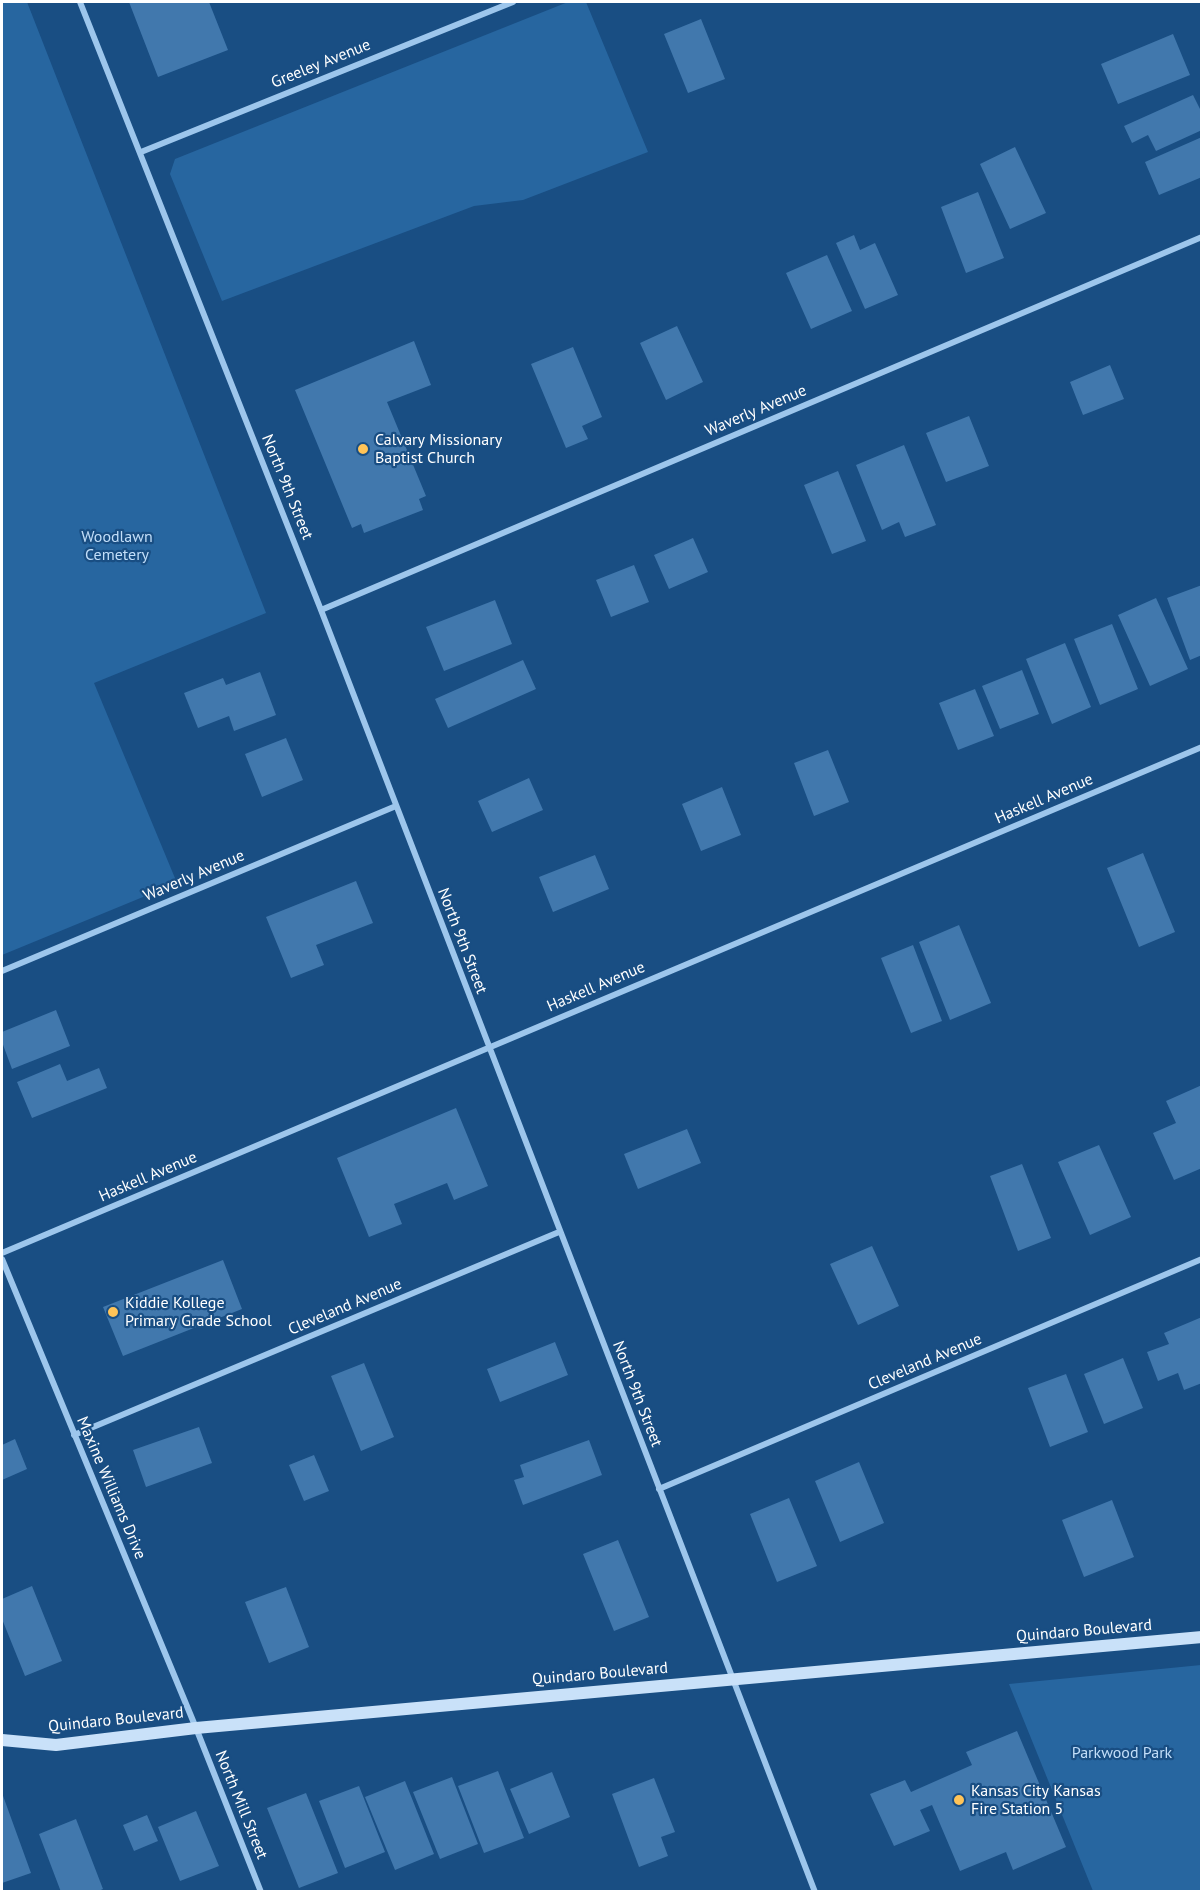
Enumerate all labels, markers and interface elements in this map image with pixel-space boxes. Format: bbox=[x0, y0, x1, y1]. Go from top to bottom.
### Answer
street label: Greeley Avenue bbox=[269, 35, 373, 93]
street label: Waverly Avenue bbox=[703, 381, 809, 441]
place label: Calvary Missionary Baptist Church bbox=[375, 430, 502, 468]
street label: North 9th Street bbox=[257, 432, 317, 542]
marker: Calvary Missionary Baptist Church bbox=[356, 442, 370, 456]
park label: Woodlawn Cemetery bbox=[81, 527, 153, 565]
street label: Haskell Avenue bbox=[992, 770, 1096, 828]
street label: Waverly Avenue bbox=[141, 846, 247, 906]
street label: North 9th Street bbox=[433, 885, 491, 997]
street label: Haskell Avenue bbox=[544, 958, 648, 1016]
street label: Haskell Avenue bbox=[96, 1148, 200, 1206]
street label: Cleveland Avenue bbox=[285, 1274, 405, 1340]
place label: Kiddie Kollege Primary Grade School bbox=[125, 1293, 272, 1331]
marker: Kiddie Kollege Primary Grade School bbox=[106, 1305, 120, 1319]
street label: Cleveland Avenue bbox=[865, 1329, 985, 1395]
street label: North 9th Street bbox=[608, 1338, 666, 1450]
street label: Maxine Williams Drive bbox=[72, 1414, 150, 1562]
street label: Quindaro Boulevard bbox=[1015, 1616, 1153, 1646]
street label: Quindaro Boulevard bbox=[531, 1659, 669, 1689]
street label: Quindaro Boulevard bbox=[47, 1703, 185, 1737]
park label: Parkwood Park bbox=[1072, 1743, 1172, 1763]
street label: North Mill Street bbox=[211, 1748, 271, 1862]
place label: Kansas City Kansas Fire Station 5 bbox=[971, 1781, 1101, 1819]
marker: Kansas City Kansas Fire Station 5 bbox=[952, 1793, 966, 1807]

